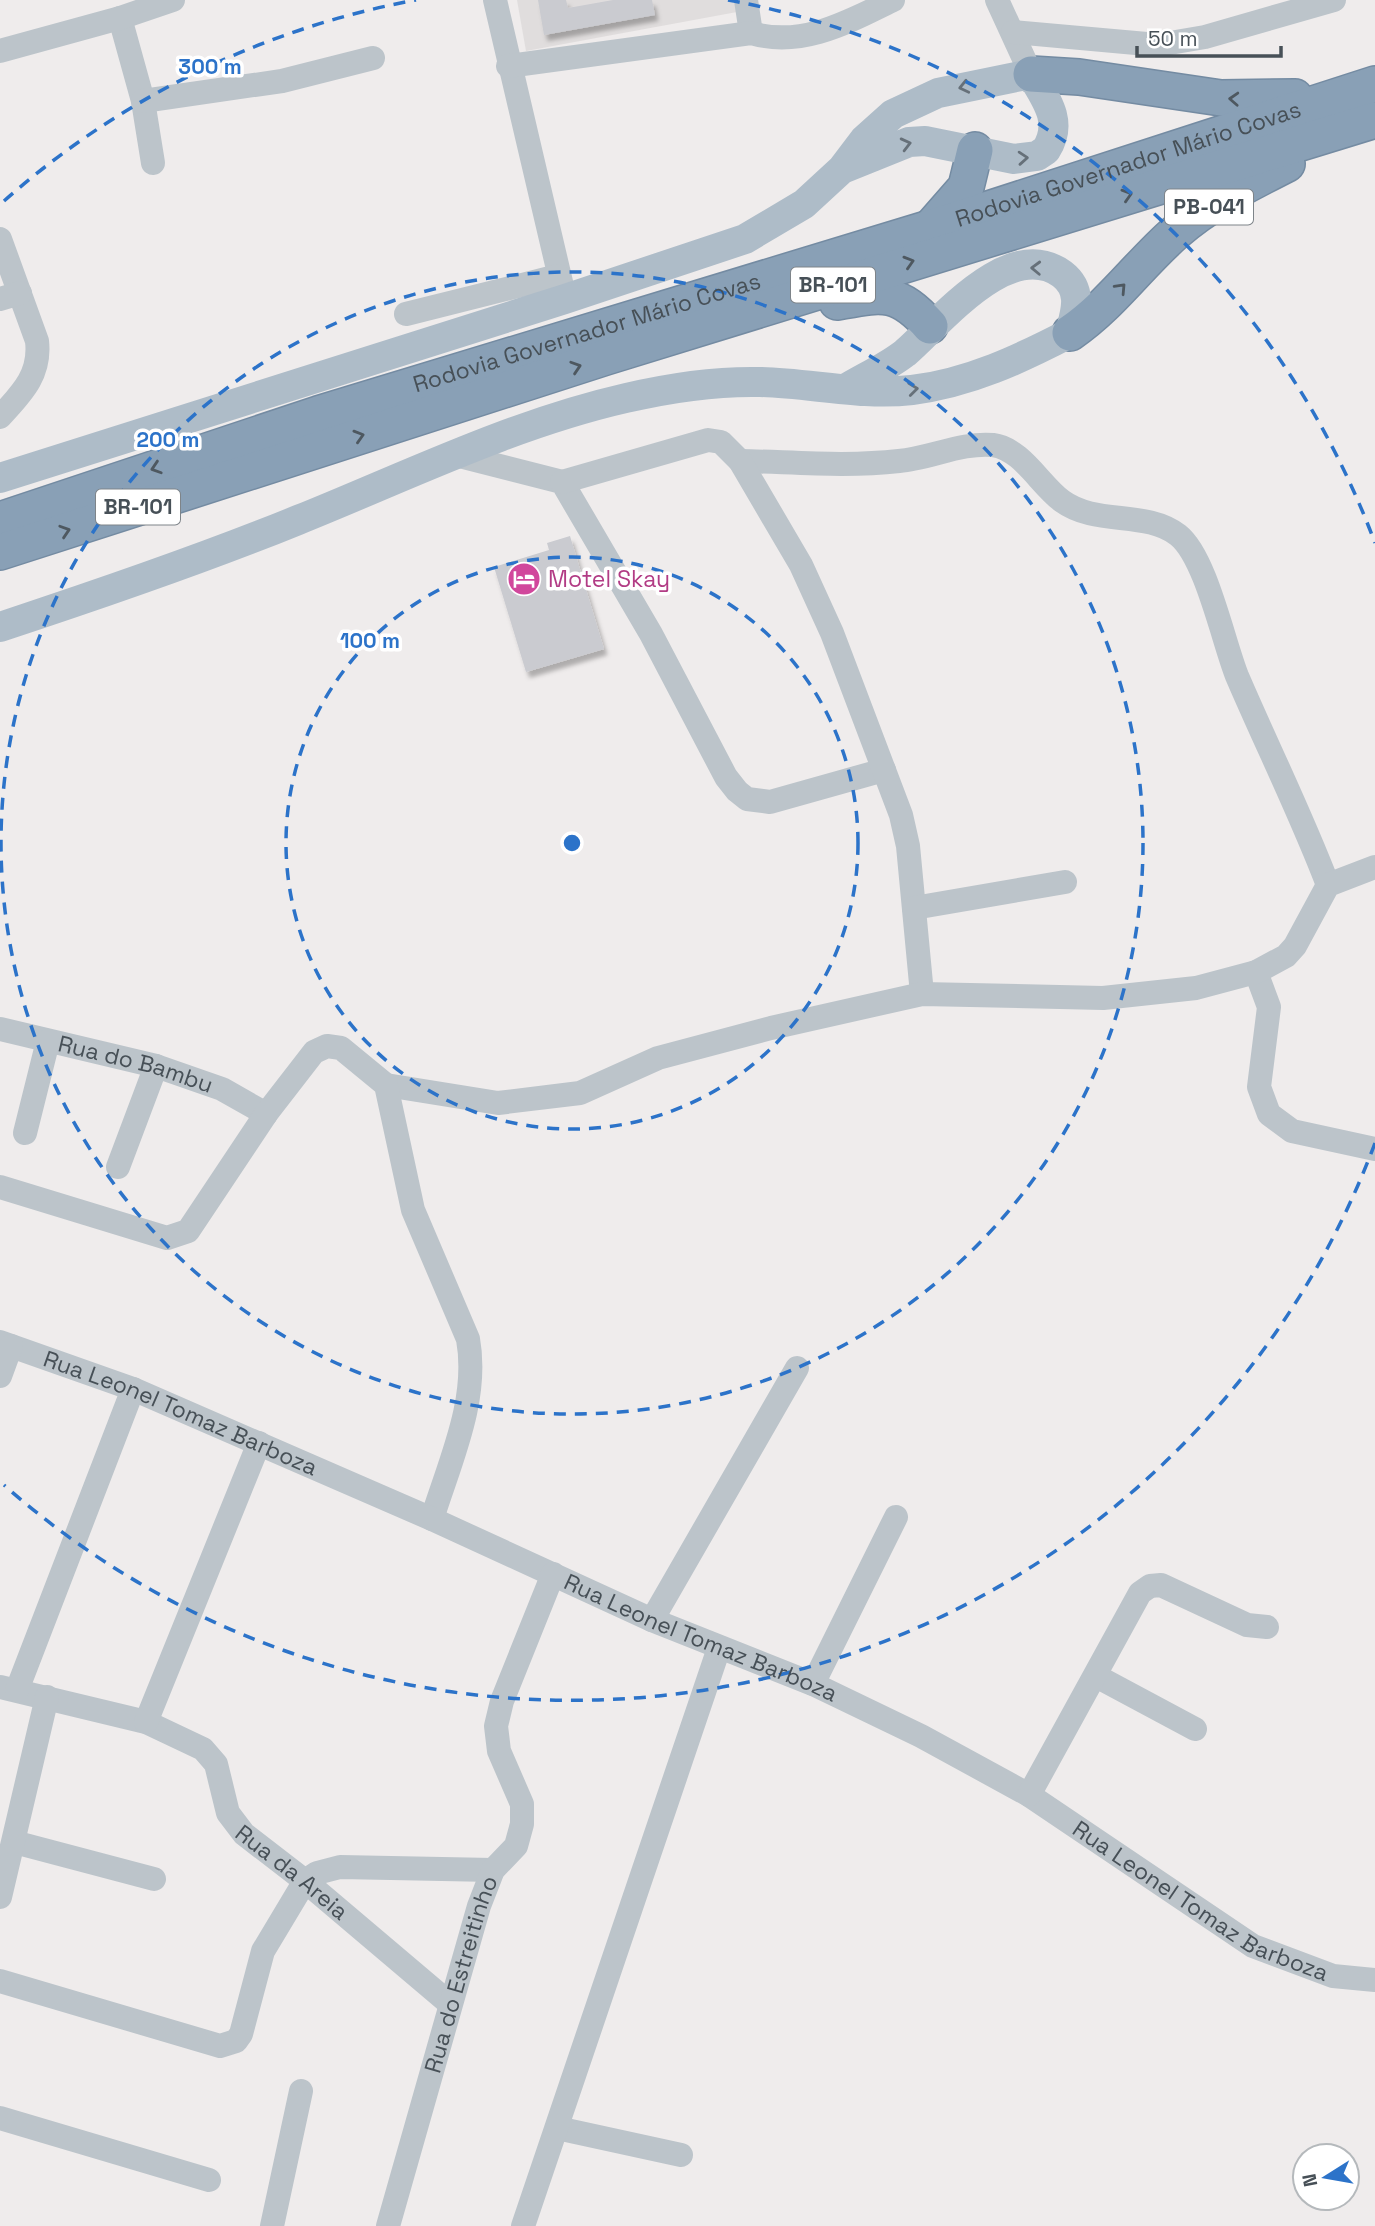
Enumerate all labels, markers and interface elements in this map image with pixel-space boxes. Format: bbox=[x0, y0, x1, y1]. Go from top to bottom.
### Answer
scale bar bbox=[1137, 14, 1280, 58]
text: 50 m bbox=[1148, 25, 1198, 52]
text: 300 m bbox=[178, 53, 242, 80]
one-way arrow bbox=[958, 78, 970, 93]
one-way arrow bbox=[1228, 91, 1239, 106]
street label: Rodovia Governador Mário Covas bbox=[951, 94, 1305, 234]
one-way arrow bbox=[900, 138, 912, 152]
one-way arrow bbox=[1018, 151, 1029, 166]
one-way arrow bbox=[1121, 189, 1133, 204]
road number: PB-041 bbox=[1165, 190, 1253, 224]
one-way arrow bbox=[903, 255, 915, 270]
one-way arrow bbox=[1030, 260, 1041, 275]
street label: Rodovia Governador Mário Covas bbox=[409, 265, 764, 399]
road number: BR-101 bbox=[791, 268, 875, 302]
one-way arrow bbox=[1113, 283, 1125, 296]
one-way arrow bbox=[569, 360, 581, 375]
one-way arrow bbox=[907, 381, 919, 396]
text: 200 m bbox=[137, 426, 199, 453]
one-way arrow bbox=[352, 429, 364, 444]
one-way arrow bbox=[151, 460, 163, 474]
road number: BR-101 bbox=[96, 490, 180, 524]
one-way arrow bbox=[59, 524, 71, 539]
hotel icon: Motel Skay bbox=[505, 560, 543, 598]
place label: Motel Skay bbox=[548, 564, 670, 594]
text: 100 m bbox=[340, 627, 400, 654]
centre of rings bbox=[560, 831, 584, 855]
street label: Rua do Bambu bbox=[55, 1028, 217, 1100]
street label: Rua Leonel Tomaz Barboza bbox=[39, 1344, 322, 1482]
street label: Rua Leonel Tomaz Barboza bbox=[559, 1567, 843, 1709]
street label: Rua Leonel Tomaz Barboza bbox=[1067, 1814, 1333, 1988]
street label: Rua da Areia bbox=[229, 1818, 355, 1926]
street label: Rua do Estreitinho bbox=[417, 1871, 504, 2076]
north arrow bbox=[1291, 2142, 1361, 2212]
text: N bbox=[1296, 2172, 1323, 2189]

